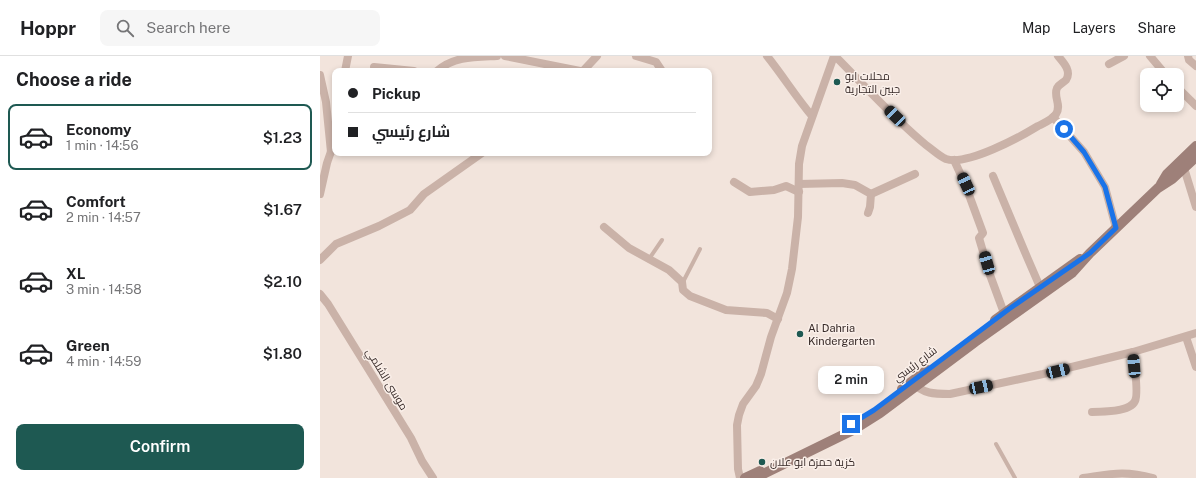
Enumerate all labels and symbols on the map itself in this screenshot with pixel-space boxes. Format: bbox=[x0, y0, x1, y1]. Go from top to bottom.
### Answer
place label: محلات ابو جبين التجارية bbox=[845, 70, 900, 96]
marker: محلات ابو جبين التجارية bbox=[832, 77, 842, 87]
car bbox=[882, 103, 908, 129]
route start bbox=[1055, 120, 1073, 138]
car bbox=[955, 171, 977, 197]
car bbox=[978, 250, 996, 276]
place label: Al Dahria Kindergarten bbox=[808, 322, 875, 347]
marker: Al Dahria Kindergarten bbox=[795, 329, 805, 339]
street label: شارع رئيسي bbox=[891, 344, 940, 386]
street label: موسى الشلمي bbox=[361, 346, 410, 414]
car bbox=[1127, 354, 1141, 378]
car bbox=[1045, 362, 1071, 380]
callout: 2 min bbox=[818, 366, 884, 394]
car bbox=[968, 379, 994, 395]
route end bbox=[842, 415, 860, 433]
place label: كزية حمزة ابو علان bbox=[770, 456, 855, 469]
marker: كزية حمزة ابو علان bbox=[757, 457, 767, 467]

